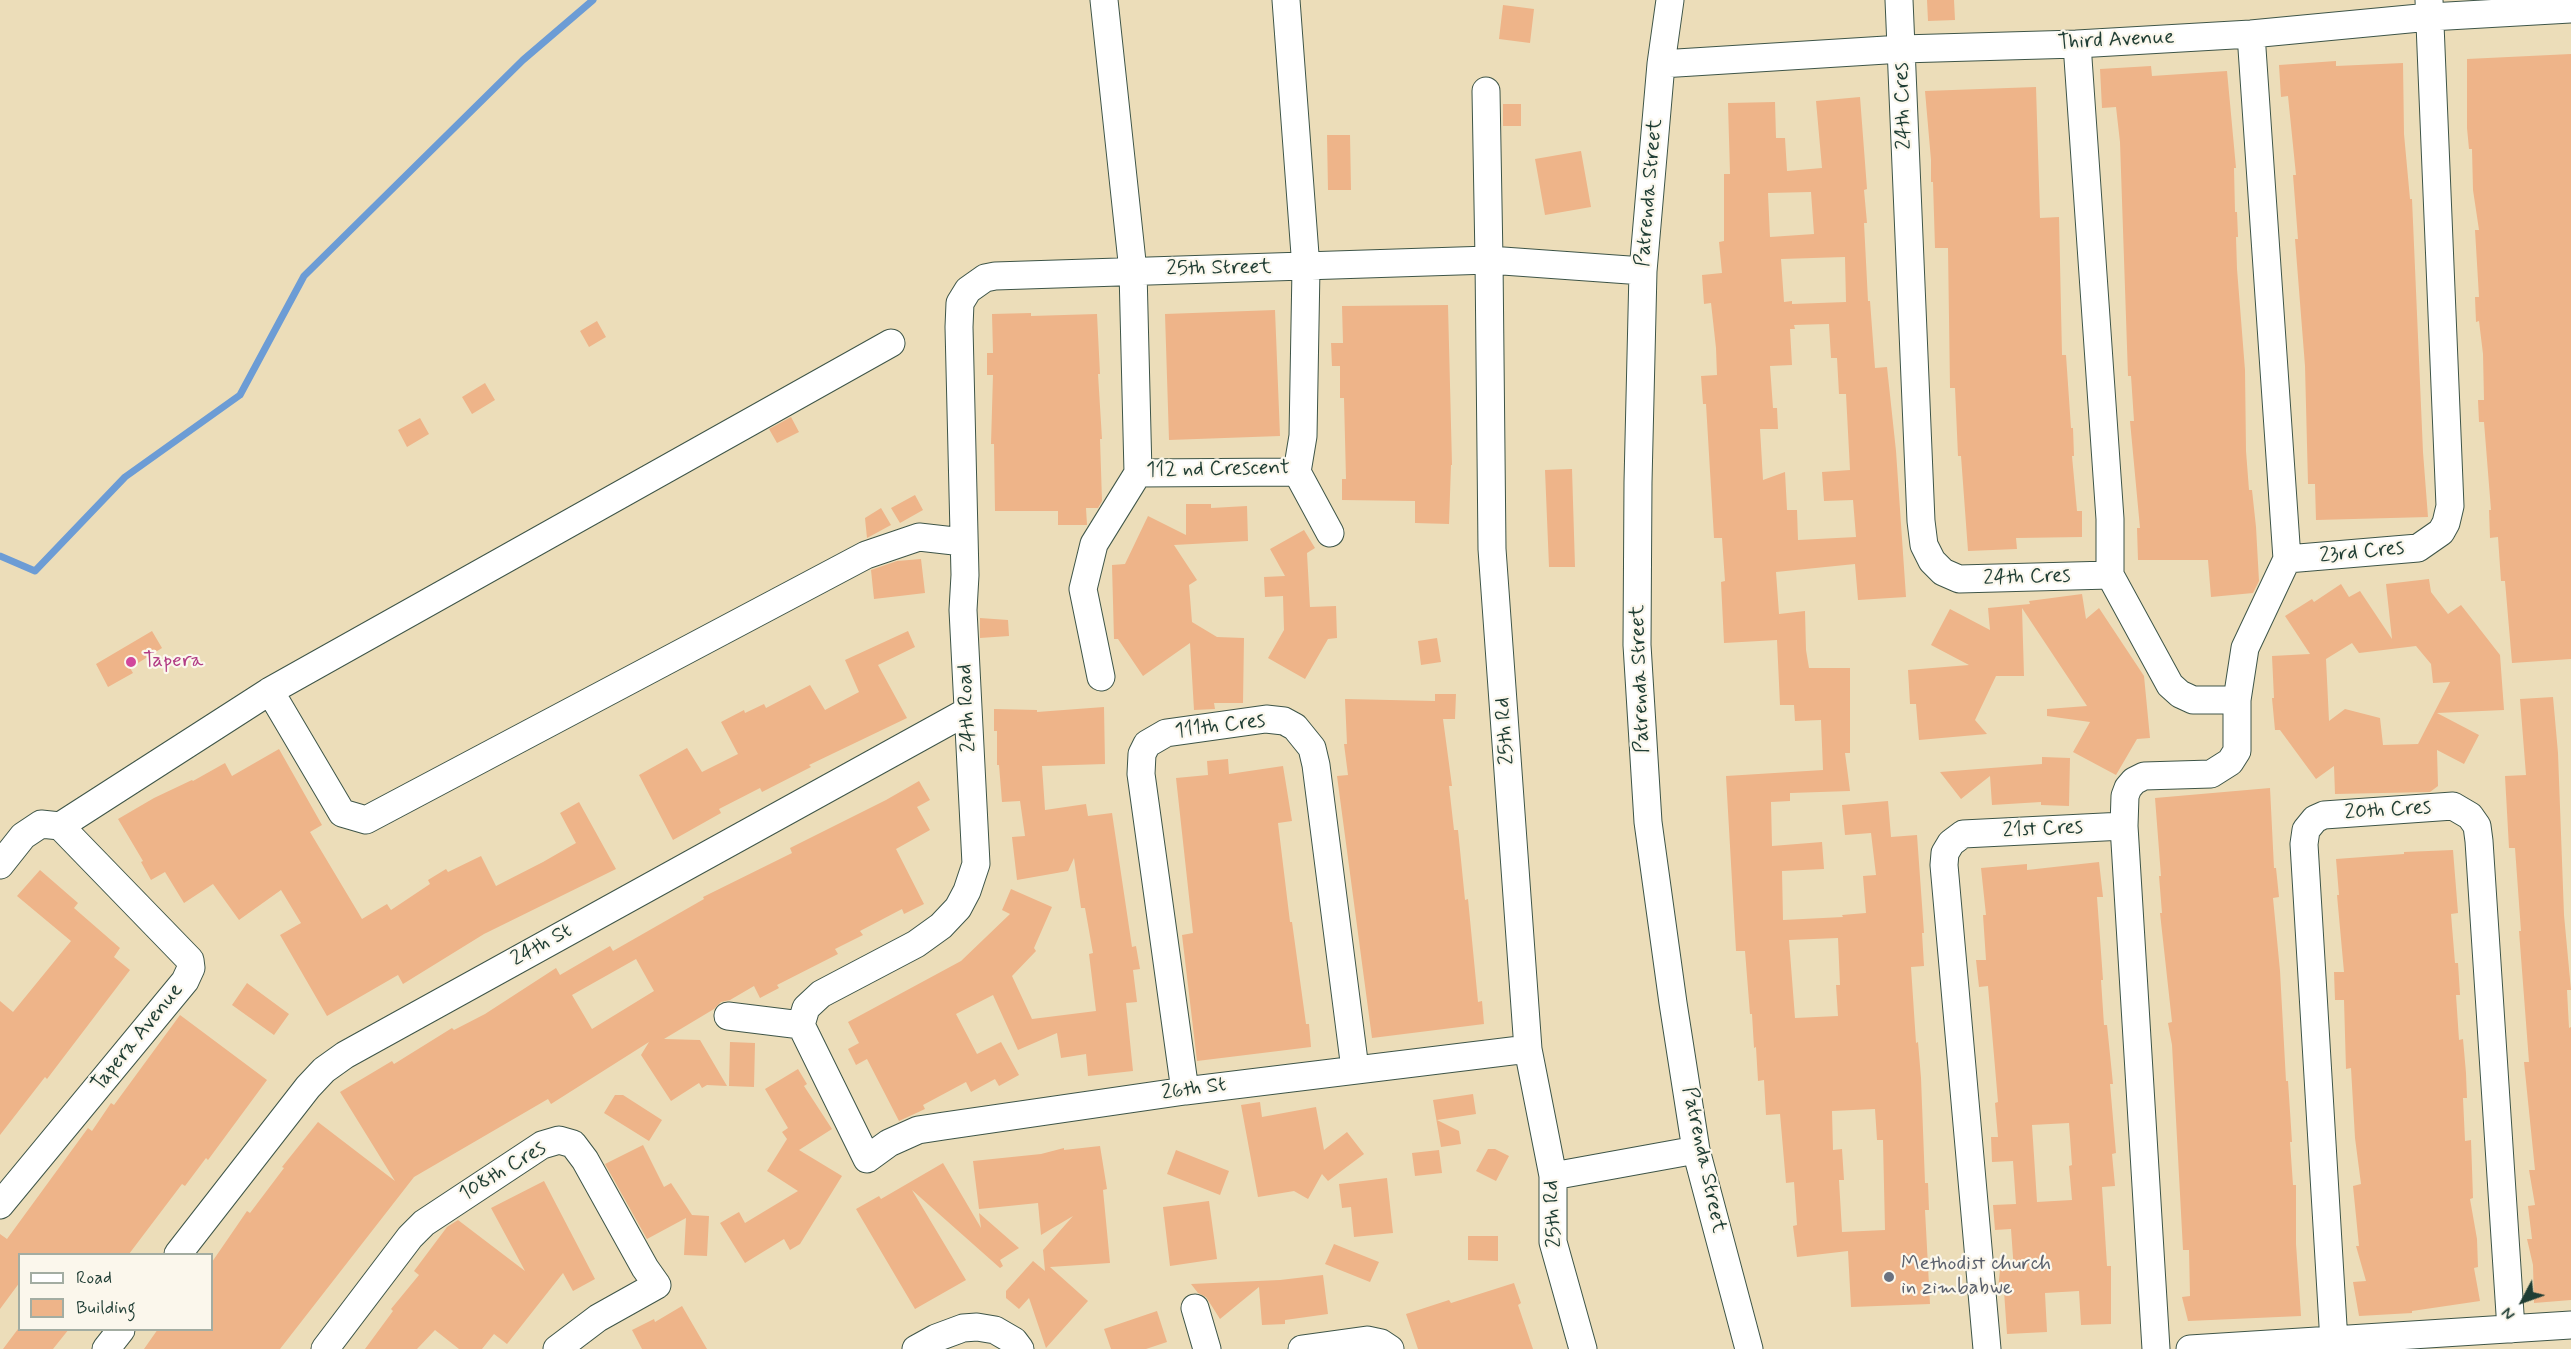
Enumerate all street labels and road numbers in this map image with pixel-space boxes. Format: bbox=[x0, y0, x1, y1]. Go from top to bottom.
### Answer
street label: Third Avenue bbox=[2057, 25, 2175, 57]
street label: 24th Cres bbox=[1890, 62, 1918, 150]
street label: Patrenda Street bbox=[1631, 118, 1669, 268]
street label: 25th Street bbox=[1166, 255, 1272, 283]
street label: 112 nd Crescent bbox=[1146, 456, 1290, 484]
street label: 23rd Cres bbox=[2319, 536, 2405, 570]
street label: 24th Cres bbox=[1983, 564, 2071, 592]
street label: Patrenda Street bbox=[1626, 604, 1656, 754]
street label: 24th Road bbox=[953, 663, 983, 753]
street label: 25th Rd bbox=[1491, 696, 1521, 766]
street label: 111th Cres bbox=[1173, 709, 1267, 745]
street label: 20th Cres bbox=[2344, 795, 2432, 827]
street label: 21st Cres bbox=[2002, 815, 2084, 845]
street label: 24th St bbox=[507, 919, 577, 973]
street label: Tapera Avenue bbox=[87, 979, 189, 1097]
street label: 26th St bbox=[1160, 1073, 1228, 1107]
street label: Patrenda Street bbox=[1675, 1085, 1731, 1235]
street label: 108th Cres bbox=[455, 1136, 551, 1208]
street label: 25th Rd bbox=[1540, 1180, 1568, 1248]

